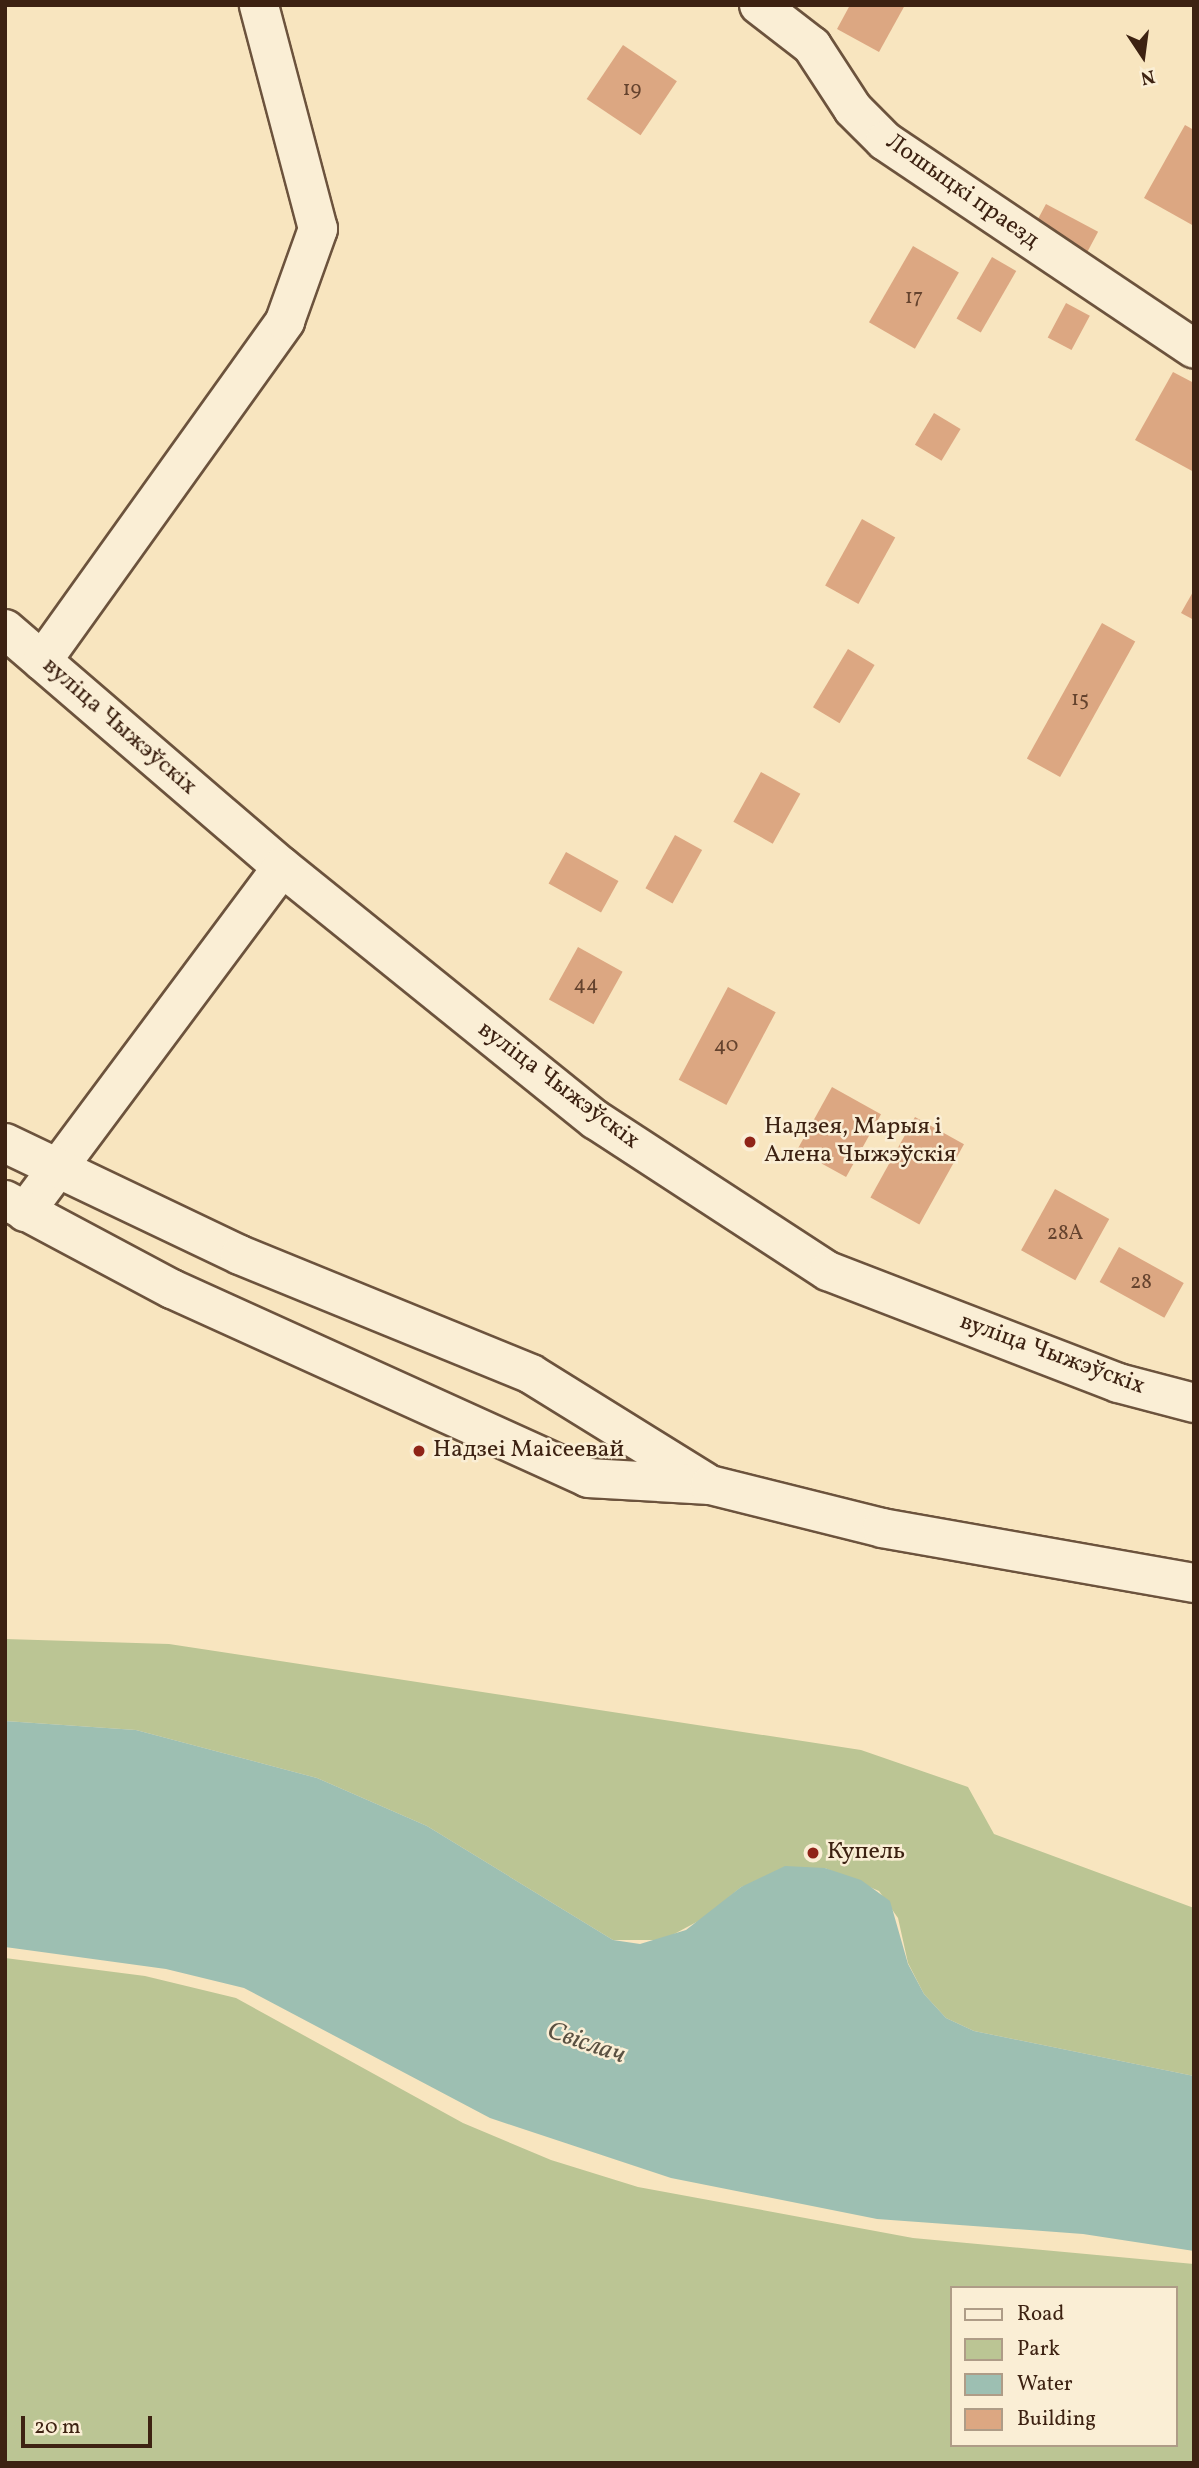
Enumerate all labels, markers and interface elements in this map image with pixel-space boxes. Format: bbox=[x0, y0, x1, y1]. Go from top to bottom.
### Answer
north arrow bbox=[1108, 21, 1178, 91]
text: N bbox=[1138, 62, 1157, 91]
house number: 19 bbox=[622, 77, 642, 103]
street label: Лошыцкі праезд bbox=[880, 128, 1044, 256]
house number: 17 bbox=[905, 285, 923, 311]
street label: вуліца Чыжэўскіх bbox=[36, 652, 202, 802]
house number: 15 bbox=[1071, 687, 1089, 713]
house number: 44 bbox=[573, 972, 599, 998]
street label: вуліца Чыжэўскіх bbox=[471, 1016, 645, 1156]
house number: 40 bbox=[714, 1033, 738, 1059]
place label: Надзея, Марыя і Алена Чыжэўскія bbox=[764, 1114, 956, 1170]
marker: Надзея, Марыя і Алена Чыжэўскія bbox=[742, 1134, 758, 1150]
house number: 28А bbox=[1047, 1221, 1083, 1247]
house number: 28 bbox=[1130, 1270, 1152, 1296]
street label: вуліца Чыжэўскіх bbox=[955, 1308, 1149, 1402]
place label: Надзеі Маісеевай bbox=[433, 1437, 624, 1465]
marker: Надзеі Маісеевай bbox=[411, 1443, 427, 1459]
place label: Купель bbox=[827, 1839, 905, 1867]
marker: Купель bbox=[805, 1845, 821, 1861]
water label: Свіслач bbox=[543, 2016, 629, 2072]
legend bbox=[950, 2286, 1178, 2447]
text: Road bbox=[1017, 2300, 1064, 2329]
text: Park bbox=[1017, 2335, 1060, 2364]
text: Water bbox=[1017, 2370, 1073, 2399]
scale bar bbox=[24, 2402, 156, 2446]
text: Building bbox=[1017, 2405, 1096, 2434]
text: 20 m bbox=[34, 2413, 80, 2442]

